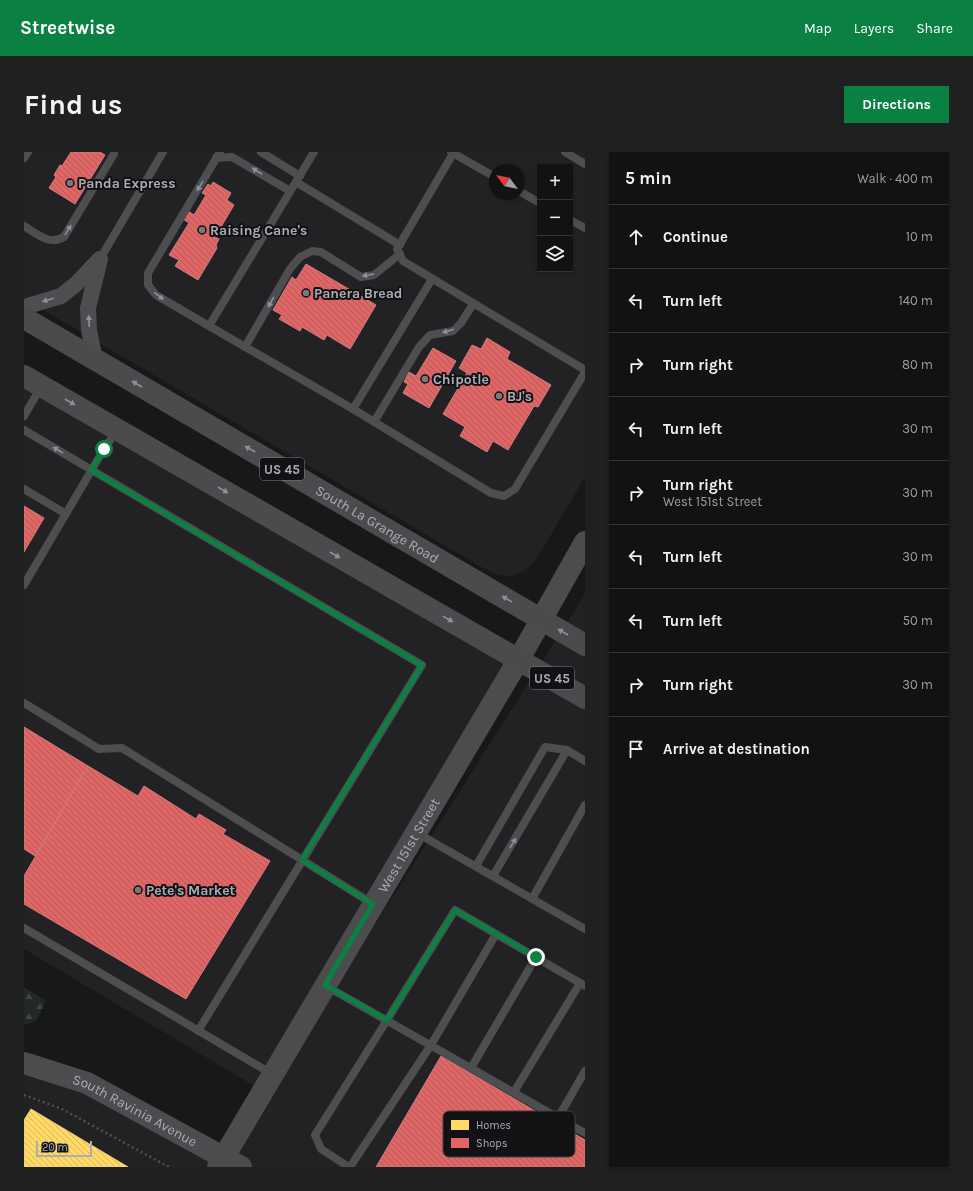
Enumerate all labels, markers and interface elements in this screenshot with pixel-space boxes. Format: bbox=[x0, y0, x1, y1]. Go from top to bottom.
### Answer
text: Streetwise bbox=[20, 17, 115, 39]
text: Map bbox=[804, 20, 832, 37]
text: Layers bbox=[854, 20, 894, 37]
text: Share bbox=[916, 20, 953, 37]
button: Directions bbox=[844, 86, 949, 123]
text: Find us bbox=[24, 88, 123, 121]
north arrow bbox=[489, 164, 525, 200]
map controls bbox=[537, 164, 573, 272]
button: + bbox=[537, 164, 573, 200]
one-way arrow bbox=[252, 167, 262, 175]
text: 5 min bbox=[625, 168, 672, 188]
text: Walk · 400 m bbox=[857, 171, 933, 186]
place label: Panda Express bbox=[78, 175, 176, 192]
marker: Panda Express bbox=[65, 178, 75, 188]
one-way arrow bbox=[196, 181, 204, 191]
button: − bbox=[537, 200, 573, 236]
place label: Raising Cane's bbox=[210, 222, 307, 239]
one-way arrow bbox=[64, 225, 72, 235]
marker: Raising Cane's bbox=[197, 225, 207, 235]
icon: ahead bbox=[625, 226, 647, 248]
text: Continue bbox=[663, 228, 728, 246]
text: 10 m bbox=[906, 229, 933, 244]
button: layers bbox=[537, 236, 573, 272]
one-way arrow bbox=[362, 273, 374, 279]
place label: Panera Bread bbox=[314, 285, 402, 302]
marker: Panera Bread bbox=[301, 288, 311, 298]
icon: left bbox=[625, 290, 647, 312]
one-way arrow bbox=[154, 292, 165, 300]
text: Turn left bbox=[663, 292, 722, 310]
text: 140 m bbox=[898, 293, 933, 308]
one-way arrow bbox=[268, 296, 275, 308]
one-way arrow bbox=[42, 297, 54, 303]
one-way arrow bbox=[85, 315, 92, 327]
one-way arrow bbox=[441, 328, 453, 334]
icon: right bbox=[625, 354, 647, 376]
text: Turn right bbox=[663, 356, 733, 374]
text: 80 m bbox=[902, 357, 933, 372]
place label: Chipotle bbox=[433, 371, 489, 388]
marker: Chipotle bbox=[420, 374, 430, 384]
one-way arrow bbox=[131, 381, 143, 388]
place label: BJ's bbox=[507, 388, 532, 405]
marker: BJ's bbox=[494, 391, 504, 401]
one-way arrow bbox=[64, 399, 76, 406]
icon: left bbox=[625, 418, 647, 440]
text: Turn left bbox=[663, 420, 722, 438]
text: 30 m bbox=[902, 421, 933, 436]
route start bbox=[95, 440, 113, 458]
one-way arrow bbox=[244, 446, 256, 453]
one-way arrow bbox=[52, 447, 64, 454]
road number: US 45 bbox=[260, 458, 304, 480]
text: Turn right bbox=[663, 476, 733, 494]
street label: South La Grange Road bbox=[312, 482, 442, 567]
icon: right bbox=[625, 482, 647, 504]
text: 30 m bbox=[902, 485, 933, 500]
one-way arrow bbox=[217, 487, 229, 494]
text: West 151st Street bbox=[663, 494, 762, 509]
icon: left bbox=[625, 546, 647, 568]
text: Turn left bbox=[663, 548, 722, 566]
text: 30 m bbox=[902, 549, 933, 564]
one-way arrow bbox=[329, 552, 341, 559]
one-way arrow bbox=[501, 596, 513, 603]
icon: left bbox=[625, 610, 647, 632]
text: Turn left bbox=[663, 612, 722, 630]
text: 50 m bbox=[903, 613, 933, 628]
one-way arrow bbox=[443, 616, 454, 623]
one-way arrow bbox=[557, 628, 569, 635]
road number: US 45 bbox=[530, 667, 574, 689]
icon: right bbox=[625, 674, 647, 696]
text: Turn right bbox=[663, 676, 733, 694]
text: 30 m bbox=[902, 677, 933, 692]
icon: arrive bbox=[625, 738, 647, 760]
text: Arrive at destination bbox=[663, 740, 810, 758]
street label: West 151st Street bbox=[375, 795, 444, 896]
one-way arrow bbox=[509, 837, 516, 849]
place label: Pete's Market bbox=[146, 882, 236, 899]
marker: Pete's Market bbox=[133, 885, 143, 895]
route end bbox=[527, 948, 545, 966]
street label: South Ravinia Avenue bbox=[70, 1071, 200, 1150]
legend bbox=[443, 1111, 575, 1157]
text: Homes bbox=[476, 1119, 511, 1132]
text: Shops bbox=[476, 1137, 508, 1150]
scale bar bbox=[36, 1139, 92, 1158]
text: 20 m bbox=[42, 1141, 68, 1154]

